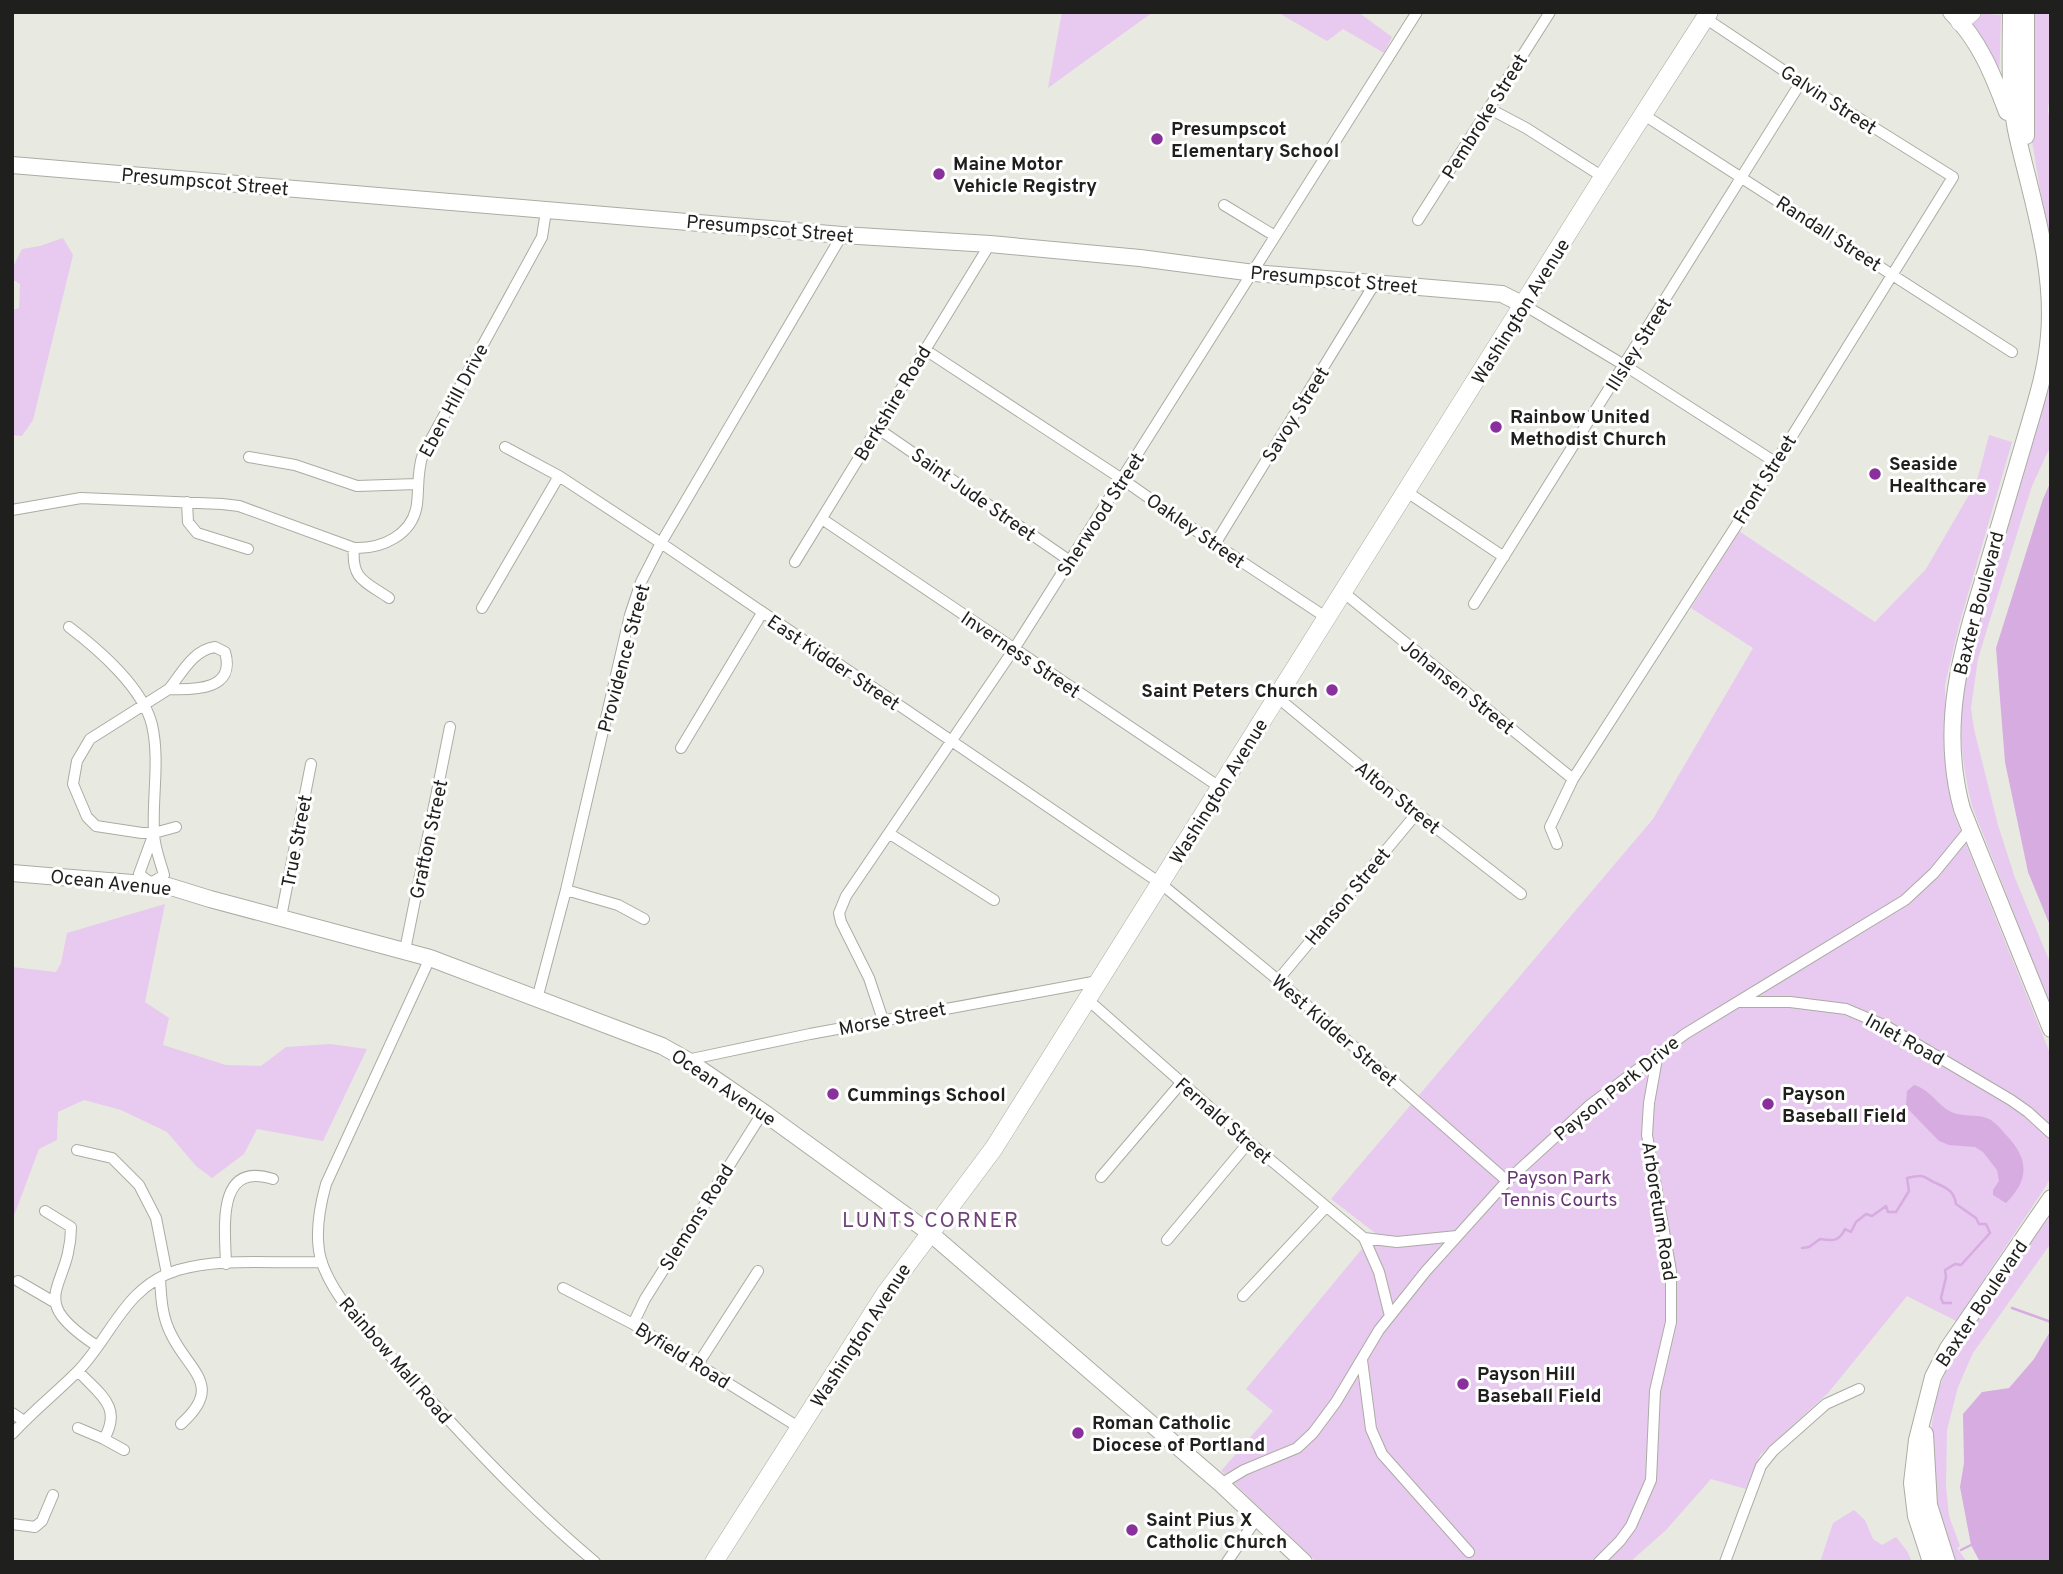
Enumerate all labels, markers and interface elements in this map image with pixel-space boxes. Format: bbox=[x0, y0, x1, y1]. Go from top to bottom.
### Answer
street label: Pembroke Street bbox=[1438, 50, 1534, 184]
street label: Galvin Street bbox=[1775, 61, 1881, 141]
place label: Presumpscot Elementary School bbox=[1171, 118, 1339, 164]
marker: Presumpscot Elementary School bbox=[1149, 131, 1165, 147]
place label: Maine Motor Vehicle Registry bbox=[953, 153, 1097, 199]
street label: Presumpscot Street bbox=[120, 164, 290, 202]
marker: Maine Motor Vehicle Registry bbox=[931, 166, 947, 182]
street label: Randall Street bbox=[1771, 192, 1885, 278]
street label: Presumpscot Street bbox=[685, 211, 855, 249]
street label: Washington Avenue bbox=[1467, 235, 1576, 389]
street label: Presumpscot Street bbox=[1249, 262, 1419, 300]
street label: Illsley Street bbox=[1601, 294, 1678, 396]
street label: Eben Hill Drive bbox=[415, 340, 495, 462]
street label: Berkshire Road bbox=[850, 342, 937, 466]
street label: Savoy Street bbox=[1258, 363, 1336, 467]
place label: Rainbow United Methodist Church bbox=[1510, 406, 1666, 452]
marker: Rainbow United Methodist Church bbox=[1488, 419, 1504, 435]
street label: Front Street bbox=[1729, 431, 1803, 529]
street label: Saint Jude Street bbox=[906, 444, 1040, 548]
street label: Sherwood Street bbox=[1053, 449, 1151, 582]
place label: Seaside Healthcare bbox=[1889, 453, 1987, 499]
marker: Seaside Healthcare bbox=[1867, 466, 1883, 482]
street label: Oakley Street bbox=[1141, 489, 1249, 575]
street label: Baxter Boulevard bbox=[1949, 529, 2011, 678]
street label: Providence Street bbox=[594, 582, 656, 735]
street label: Inverness Street bbox=[956, 607, 1084, 704]
street label: East Kidder Street bbox=[762, 610, 904, 717]
street label: Johansen Street bbox=[1395, 634, 1518, 741]
place label: Saint Peters Church bbox=[1141, 680, 1318, 704]
marker: Saint Peters Church bbox=[1324, 682, 1340, 698]
street label: Washington Avenue bbox=[1165, 715, 1274, 869]
street label: Alton Street bbox=[1349, 757, 1444, 840]
street label: Grafton Street bbox=[406, 777, 454, 901]
street label: True Street bbox=[277, 793, 319, 890]
street label: Hanson Street bbox=[1301, 843, 1396, 951]
street label: Ocean Avenue bbox=[49, 866, 173, 902]
street label: West Kidder Street bbox=[1266, 970, 1402, 1093]
street label: Morse Street bbox=[837, 998, 948, 1042]
street label: Inlet Road bbox=[1860, 1009, 1948, 1072]
street label: Payson Park Drive bbox=[1550, 1032, 1685, 1147]
street label: Ocean Avenue bbox=[666, 1045, 780, 1133]
street label: Fernald Street bbox=[1169, 1073, 1276, 1170]
place label: Payson Baseball Field bbox=[1782, 1083, 1906, 1129]
place label: Cummings School bbox=[847, 1084, 1006, 1108]
marker: Cummings School bbox=[825, 1086, 841, 1102]
marker: Payson Baseball Field bbox=[1760, 1096, 1776, 1112]
street label: Arboretum Road bbox=[1635, 1140, 1681, 1283]
street label: Slemons Road bbox=[655, 1160, 740, 1276]
park label: Payson Park Tennis Courts bbox=[1500, 1167, 1618, 1213]
district label: LUNTS CORNER bbox=[842, 1208, 1020, 1235]
street label: Baxter Boulevard bbox=[1931, 1236, 2034, 1372]
street label: Washington Avenue bbox=[806, 1260, 917, 1413]
street label: Rainbow Mall Road bbox=[333, 1293, 456, 1430]
street label: Byfield Road bbox=[630, 1318, 734, 1395]
place label: Payson Hill Baseball Field bbox=[1477, 1363, 1601, 1409]
marker: Payson Hill Baseball Field bbox=[1455, 1376, 1471, 1392]
place label: Roman Catholic Diocese of Portland bbox=[1092, 1412, 1265, 1458]
marker: Roman Catholic Diocese of Portland bbox=[1070, 1425, 1086, 1441]
place label: Saint Pius X Catholic Church bbox=[1146, 1509, 1287, 1555]
marker: Saint Pius X Catholic Church bbox=[1124, 1522, 1140, 1538]

